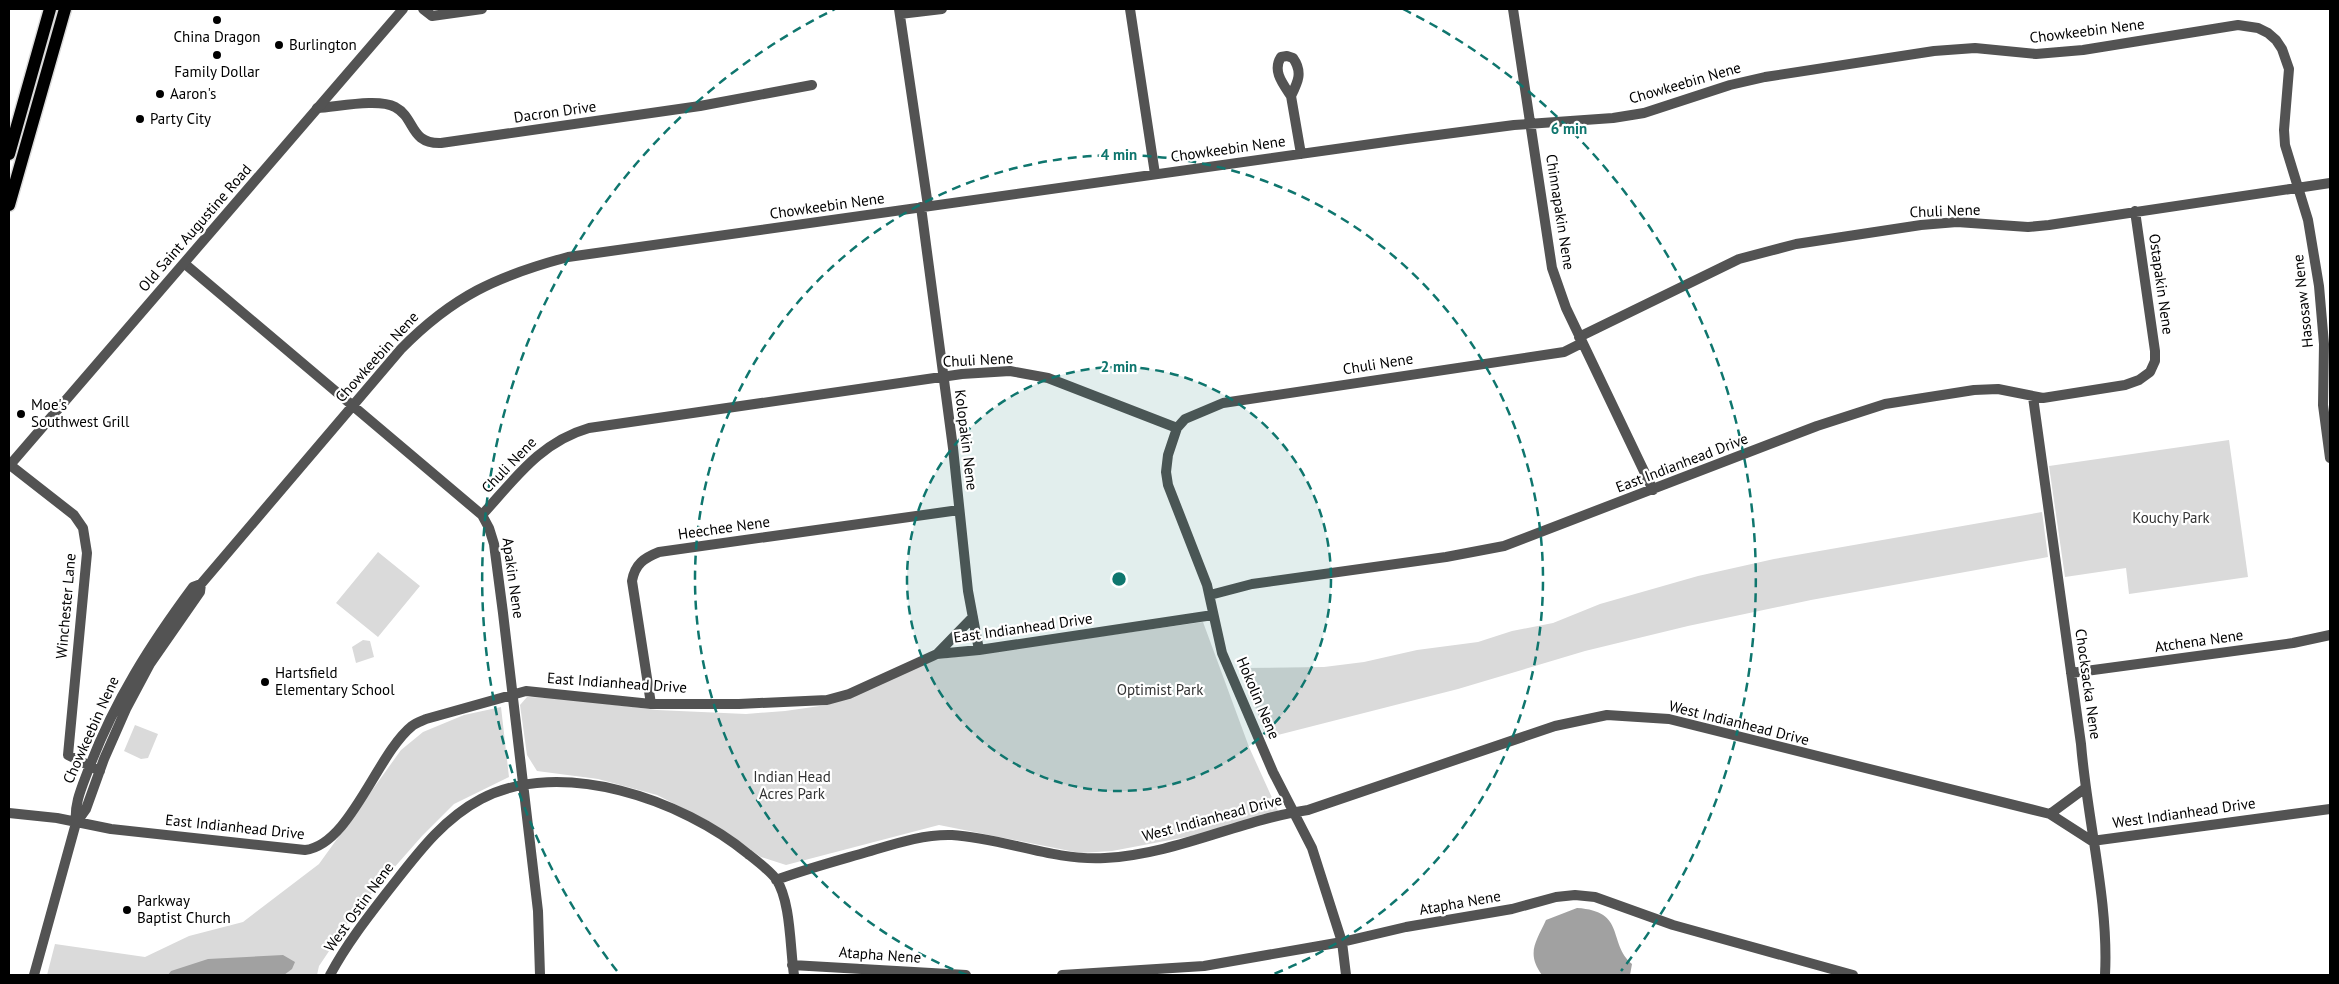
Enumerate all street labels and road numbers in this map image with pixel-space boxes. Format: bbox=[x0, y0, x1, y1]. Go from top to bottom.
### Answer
street label: Chowkeebin Nene bbox=[2028, 14, 2145, 47]
street label: Chowkeebin Nene bbox=[1627, 57, 1743, 108]
street label: Dacron Drive bbox=[513, 96, 597, 127]
street label: Chowkeebin Nene bbox=[1169, 131, 1287, 166]
street label: Chinnapakin Nene bbox=[1542, 153, 1579, 271]
street label: Old Saint Augustine Road bbox=[134, 160, 255, 295]
street label: Chowkeebin Nene bbox=[768, 188, 886, 223]
street label: Chuli Nene bbox=[1909, 200, 1981, 221]
street label: Ostapakin Nene bbox=[2145, 232, 2178, 336]
street label: Hasosaw Nene bbox=[2288, 253, 2317, 349]
street label: Chowkeebin Nene bbox=[331, 307, 422, 406]
street label: Chuli Nene bbox=[942, 348, 1014, 371]
street label: Chuli Nene bbox=[1341, 349, 1414, 378]
street label: Kolopakin Nene bbox=[951, 388, 982, 491]
street label: East Indianhead Drive bbox=[1613, 429, 1751, 497]
street label: Chuli Nene bbox=[477, 433, 540, 497]
street label: Heechee Nene bbox=[677, 512, 771, 543]
street label: Apakin Nene bbox=[498, 536, 529, 620]
street label: Winchester Lane bbox=[51, 552, 80, 660]
street label: East Indianhead Drive bbox=[952, 608, 1094, 647]
street label: Atchena Nene bbox=[2153, 625, 2244, 656]
street label: Chocksacka Nene bbox=[2071, 627, 2106, 740]
street label: Hokolin Nene bbox=[1233, 654, 1284, 742]
street label: East Indianhead Drive bbox=[546, 668, 688, 697]
street label: Chowkeebin Nene bbox=[58, 673, 123, 786]
street label: West Indianhead Drive bbox=[1667, 696, 1811, 749]
street label: West Indianhead Drive bbox=[1140, 790, 1284, 845]
street label: West Indianhead Drive bbox=[2111, 793, 2257, 832]
street label: East Indianhead Drive bbox=[164, 810, 306, 843]
street label: West Ostin Nene bbox=[320, 858, 398, 955]
street label: Atapha Nene bbox=[1418, 886, 1502, 919]
street label: Atapha Nene bbox=[838, 942, 922, 967]

